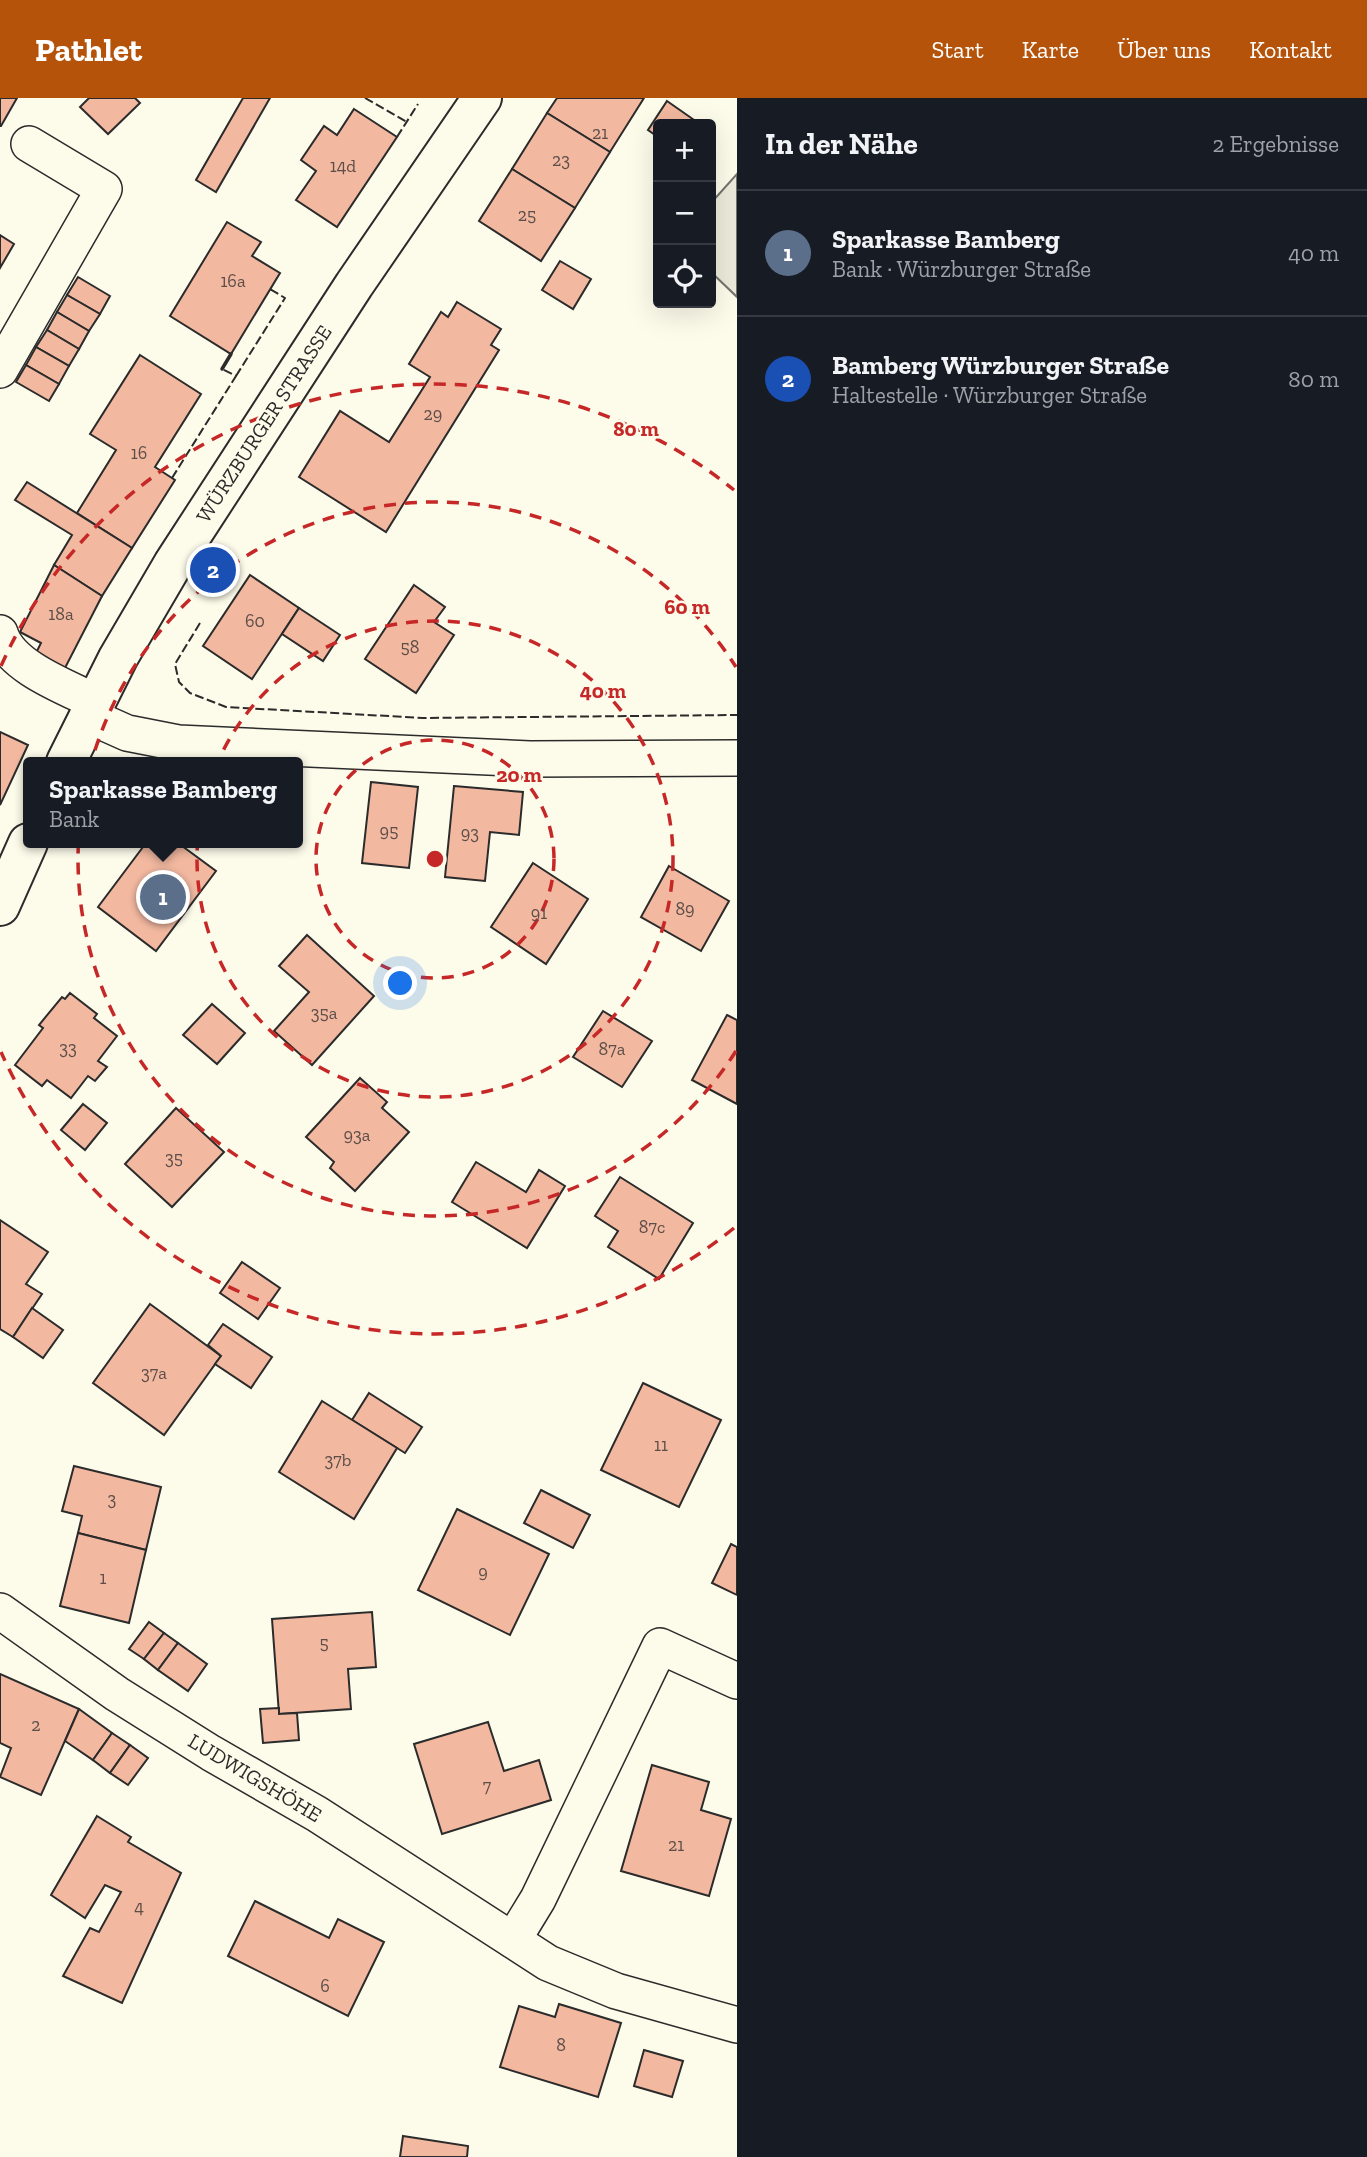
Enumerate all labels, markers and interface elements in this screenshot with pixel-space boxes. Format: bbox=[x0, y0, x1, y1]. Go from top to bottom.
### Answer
text: Pathlet bbox=[35, 30, 142, 69]
text: Start bbox=[931, 35, 984, 64]
text: Karte bbox=[1022, 35, 1079, 64]
text: Über uns bbox=[1117, 35, 1211, 64]
text: Kontakt bbox=[1249, 35, 1332, 64]
map controls bbox=[653, 119, 716, 308]
button: + bbox=[653, 119, 716, 182]
house number: 21 bbox=[592, 122, 608, 144]
text: In der Nähe bbox=[765, 126, 918, 162]
text: 2 Ergebnisse bbox=[1212, 130, 1339, 158]
house number: 23 bbox=[552, 149, 570, 171]
house number: 14d bbox=[330, 155, 356, 177]
button: − bbox=[653, 182, 716, 245]
house number: 25 bbox=[518, 204, 536, 226]
text: Sparkasse Bamberg bbox=[832, 223, 1060, 255]
text: 1 bbox=[783, 239, 793, 267]
text: 40 m bbox=[1288, 239, 1339, 267]
button: locate bbox=[653, 245, 716, 308]
text: Bank · Würzburger Straße bbox=[832, 255, 1091, 283]
house number: 16a bbox=[220, 270, 246, 292]
street label: WÜRZBURGER STRASSE bbox=[190, 320, 337, 527]
text: Bamberg Würzburger Straße bbox=[832, 349, 1169, 381]
text: 2 bbox=[782, 365, 794, 393]
text: 80 m bbox=[1288, 365, 1339, 393]
text: Haltestelle · Würzburger Straße bbox=[832, 381, 1147, 409]
house number: 29 bbox=[424, 403, 442, 425]
text: 80 m bbox=[613, 416, 659, 441]
house number: 16 bbox=[131, 442, 147, 464]
pin: 2 bbox=[190, 544, 236, 596]
text: 60 m bbox=[664, 594, 710, 619]
house number: 18a bbox=[48, 603, 74, 625]
house number: 60 bbox=[245, 610, 265, 632]
house number: 58 bbox=[401, 636, 419, 658]
text: 40 m bbox=[580, 678, 627, 703]
popup bbox=[23, 757, 303, 848]
text: 20 m bbox=[496, 762, 542, 787]
text: Sparkasse Bamberg bbox=[49, 773, 277, 805]
text: Bank bbox=[49, 805, 99, 833]
house number: 95 bbox=[380, 820, 398, 842]
house number: 93 bbox=[461, 822, 479, 844]
centre of rings bbox=[423, 847, 447, 871]
pin: 1 bbox=[140, 871, 186, 923]
house number: 89 bbox=[675, 898, 695, 920]
house number: 91 bbox=[531, 902, 547, 924]
your location bbox=[383, 966, 417, 1000]
house number: 35a bbox=[311, 1002, 338, 1024]
house number: 33 bbox=[59, 1037, 77, 1059]
house number: 87a bbox=[599, 1038, 626, 1060]
house number: 93a bbox=[343, 1124, 371, 1146]
house number: 35 bbox=[165, 1147, 183, 1169]
house number: 87c bbox=[639, 1216, 665, 1238]
house number: 37a bbox=[141, 1362, 167, 1384]
house number: 11 bbox=[654, 1434, 668, 1456]
house number: 37b bbox=[325, 1449, 351, 1471]
house number: 3 bbox=[108, 1488, 117, 1510]
house number: 9 bbox=[478, 1561, 488, 1583]
house number: 1 bbox=[100, 1567, 107, 1589]
house number: 5 bbox=[319, 1632, 329, 1654]
house number: 2 bbox=[31, 1714, 41, 1736]
street label: LUDWIGSHÖHE bbox=[184, 1728, 326, 1827]
house number: 7 bbox=[483, 1775, 492, 1797]
house number: 21 bbox=[668, 1834, 684, 1856]
house number: 4 bbox=[134, 1896, 144, 1918]
house number: 6 bbox=[320, 1975, 330, 1997]
house number: 8 bbox=[556, 2034, 566, 2056]

